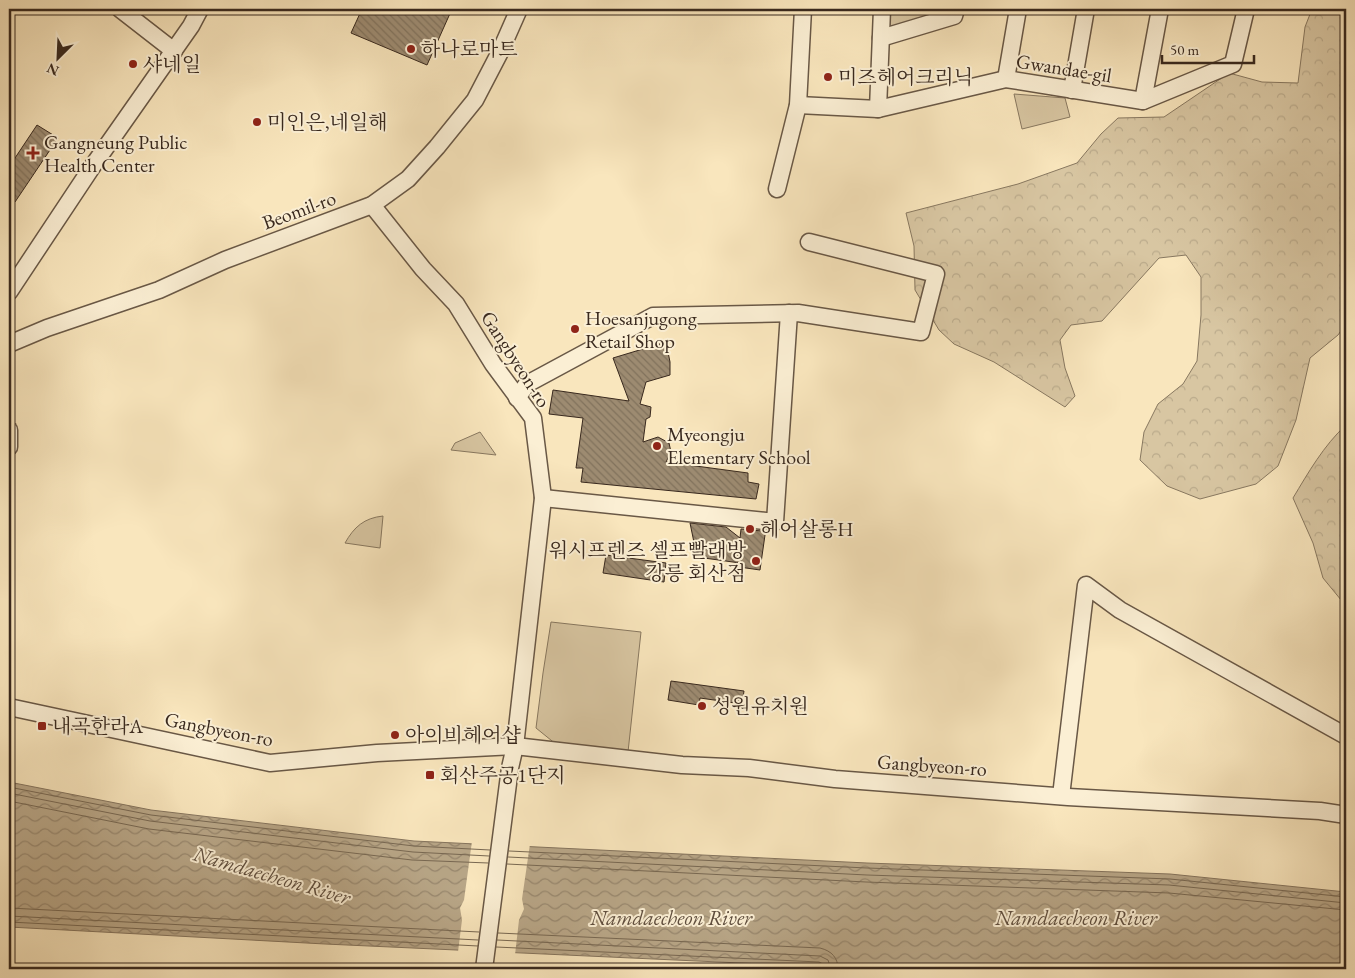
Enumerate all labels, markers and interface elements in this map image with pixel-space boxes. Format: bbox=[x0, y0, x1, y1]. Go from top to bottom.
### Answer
north arrow bbox=[32, 32, 82, 82]
scale bar bbox=[1162, 32, 1255, 64]
place label: 하나로마트 bbox=[421, 36, 518, 62]
text: 50 m bbox=[1170, 40, 1199, 59]
marker: 하나로마트 bbox=[405, 43, 417, 55]
street label: Gwandae-gil bbox=[1014, 48, 1114, 88]
place label: 샤네일 bbox=[143, 51, 201, 77]
marker: 샤네일 bbox=[127, 58, 139, 70]
text: N bbox=[43, 59, 62, 80]
place label: 미즈헤어크리닉 bbox=[838, 64, 973, 90]
marker: 미즈헤어크리닉 bbox=[822, 71, 834, 83]
place label: 미인은,네일해 bbox=[267, 109, 388, 135]
marker: 미인은,네일해 bbox=[251, 116, 263, 128]
place label: Gangneung Public Health Center bbox=[44, 129, 187, 178]
marker: Gangneung Public Health Center bbox=[26, 146, 40, 160]
street label: Beomil-ro bbox=[259, 185, 340, 235]
place label: Hoesanjugong Retail Shop bbox=[585, 305, 697, 354]
street label: Gangbyeon-ro bbox=[475, 306, 557, 412]
marker: Hoesanjugong Retail Shop bbox=[569, 323, 581, 335]
place label: Myeongju Elementary School bbox=[667, 421, 811, 470]
marker: Myeongju Elementary School bbox=[651, 440, 663, 452]
place label: 헤어살롱H bbox=[760, 516, 853, 542]
marker: 헤어살롱H bbox=[744, 523, 756, 535]
place label: 워시프렌즈 셀프빨래방 강릉 회산점 bbox=[549, 537, 747, 586]
marker: 워시프렌즈 셀프빨래방 강릉 회산점 bbox=[750, 555, 762, 567]
place label: 성원유치원 bbox=[712, 693, 809, 719]
marker: 성원유치원 bbox=[696, 700, 708, 712]
street label: Gangbyeon-ro bbox=[163, 706, 276, 752]
place label: 내곡한라A bbox=[52, 713, 143, 739]
marker: 내곡한라A bbox=[36, 720, 48, 732]
place label: 아이비헤어샵 bbox=[405, 722, 522, 748]
marker: 아이비헤어샵 bbox=[389, 729, 401, 741]
street label: Gangbyeon-ro bbox=[876, 748, 988, 782]
place label: 회산주공1단지 bbox=[440, 762, 566, 788]
marker: 회산주공1단지 bbox=[424, 769, 436, 781]
water label: Namdaecheon River bbox=[189, 839, 355, 911]
water label: Namdaecheon River bbox=[589, 904, 753, 931]
water label: Namdaecheon River bbox=[994, 904, 1158, 931]

